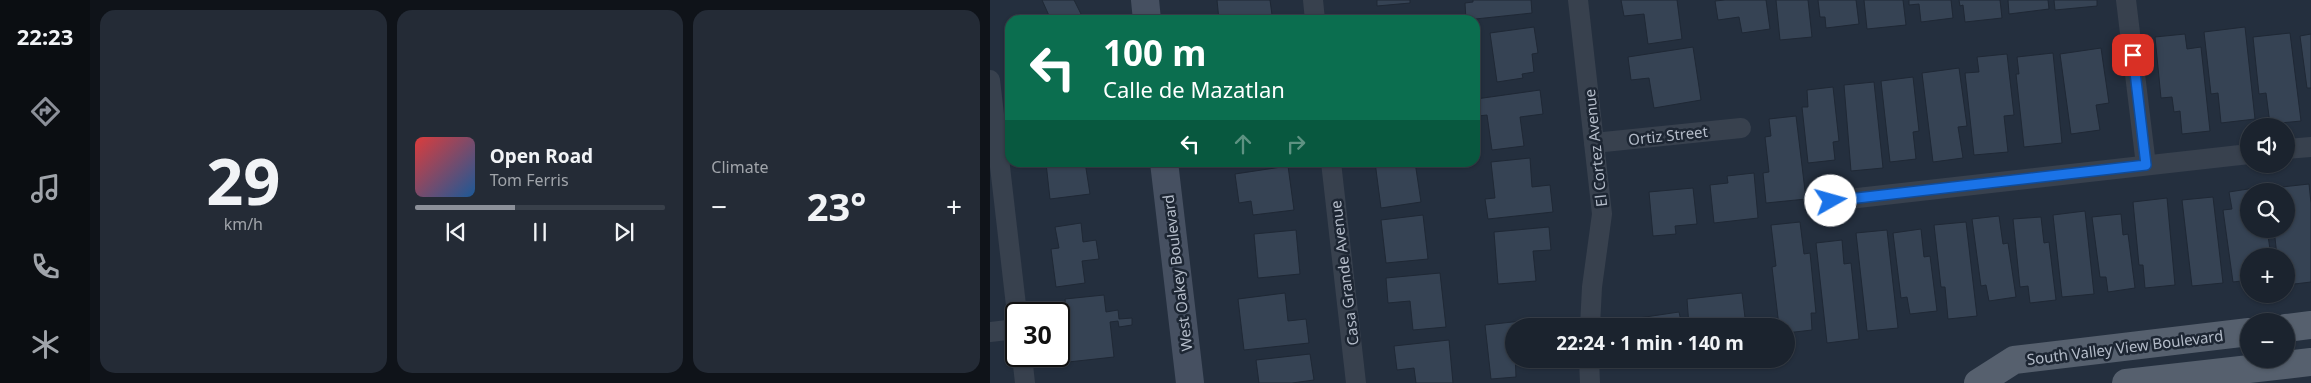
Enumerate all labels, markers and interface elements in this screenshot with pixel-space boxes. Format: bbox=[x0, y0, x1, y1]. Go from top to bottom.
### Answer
text: 22:23 bbox=[17, 21, 73, 51]
text: 100 m bbox=[1103, 29, 1206, 76]
pin bbox=[2112, 34, 2154, 76]
icon: left bbox=[1020, 35, 1085, 100]
icon: arrive bbox=[2119, 41, 2147, 69]
text: Calle de Mazatlan bbox=[1103, 74, 1285, 104]
street label: El Cortez Avenue bbox=[1579, 88, 1611, 208]
icon: directions bbox=[28, 94, 63, 129]
map controls bbox=[2240, 118, 2295, 368]
button: sound bbox=[2240, 118, 2295, 173]
street label: Ortiz Street bbox=[1627, 121, 1709, 149]
icon: left bbox=[1176, 130, 1204, 158]
icon: ahead bbox=[1229, 130, 1257, 158]
icon: right bbox=[1282, 130, 1310, 158]
text: 29 bbox=[206, 136, 281, 224]
text: Open Road bbox=[490, 143, 593, 169]
text: Climate bbox=[711, 156, 768, 178]
text: Tom Ferris bbox=[490, 169, 569, 191]
icon: music bbox=[28, 171, 63, 206]
position arrow bbox=[1804, 174, 1856, 226]
text: 23° bbox=[807, 180, 866, 232]
button: search bbox=[2240, 183, 2295, 238]
text: − bbox=[711, 187, 727, 225]
text: + bbox=[946, 187, 962, 225]
street label: West Oakey Boulevard bbox=[1157, 193, 1197, 353]
street label: Casa Grande Avenue bbox=[1325, 199, 1363, 347]
text: km/h bbox=[224, 213, 263, 235]
icon: previous bbox=[442, 218, 470, 246]
icon: pause bbox=[526, 218, 554, 246]
icon: next bbox=[610, 218, 638, 246]
button: + bbox=[2240, 248, 2295, 303]
icon: phone bbox=[28, 249, 63, 284]
speed limit sign: 30 bbox=[1005, 302, 1070, 367]
button: − bbox=[2240, 313, 2295, 368]
street label: South Valley View Boulevard bbox=[2026, 325, 2224, 369]
icon: climate bbox=[28, 327, 63, 362]
text: 22:24 · 1 min · 140 m bbox=[1556, 330, 1744, 356]

